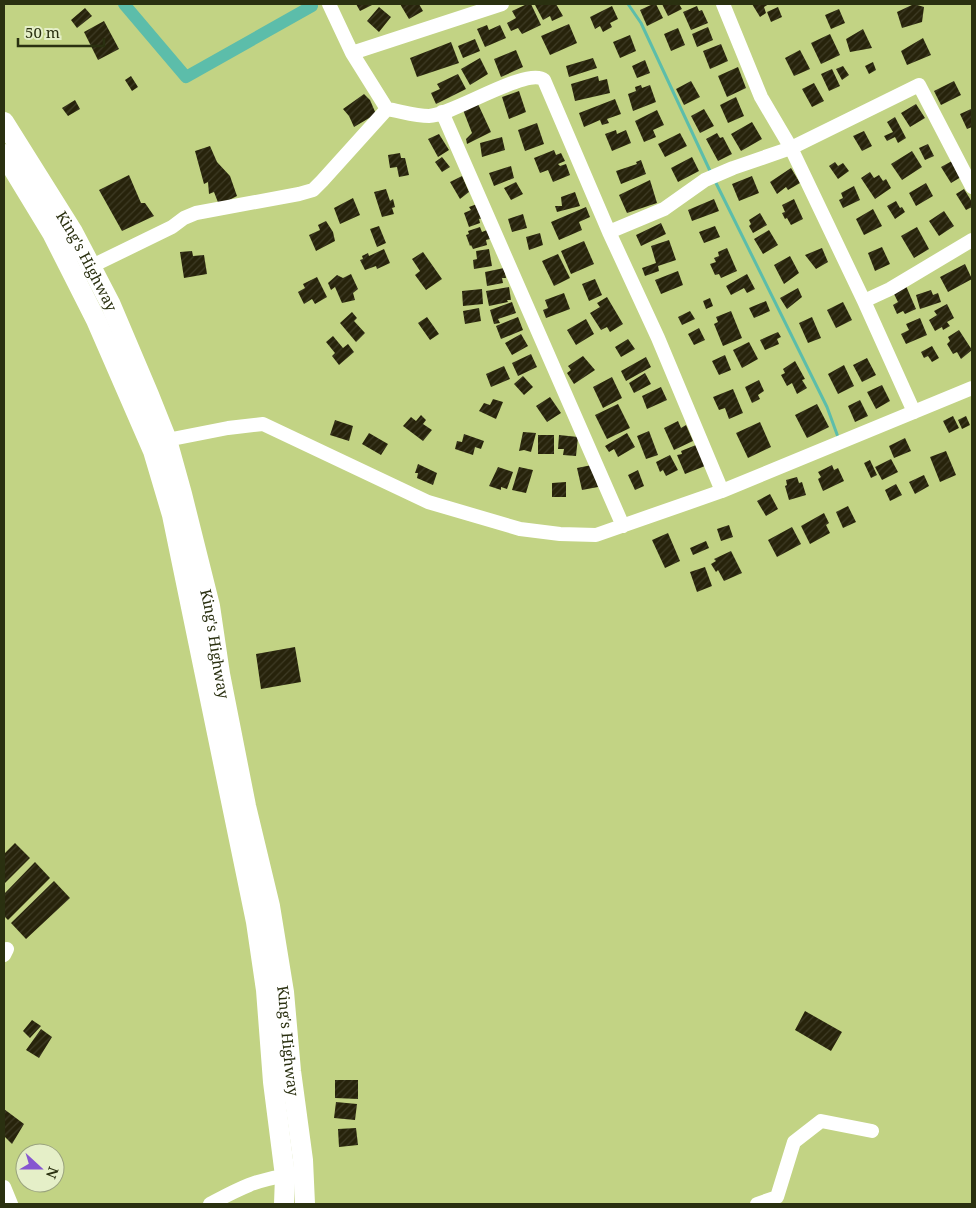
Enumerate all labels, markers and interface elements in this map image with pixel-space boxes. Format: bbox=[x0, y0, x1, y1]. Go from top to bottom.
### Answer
scale bar bbox=[18, 15, 104, 47]
text: 50 m bbox=[25, 22, 60, 42]
street label: King's Highway bbox=[52, 207, 122, 314]
street label: King's Highway bbox=[196, 587, 235, 701]
street label: King's Highway bbox=[273, 984, 304, 1098]
north arrow bbox=[15, 1143, 65, 1193]
text: N bbox=[42, 1164, 63, 1181]

